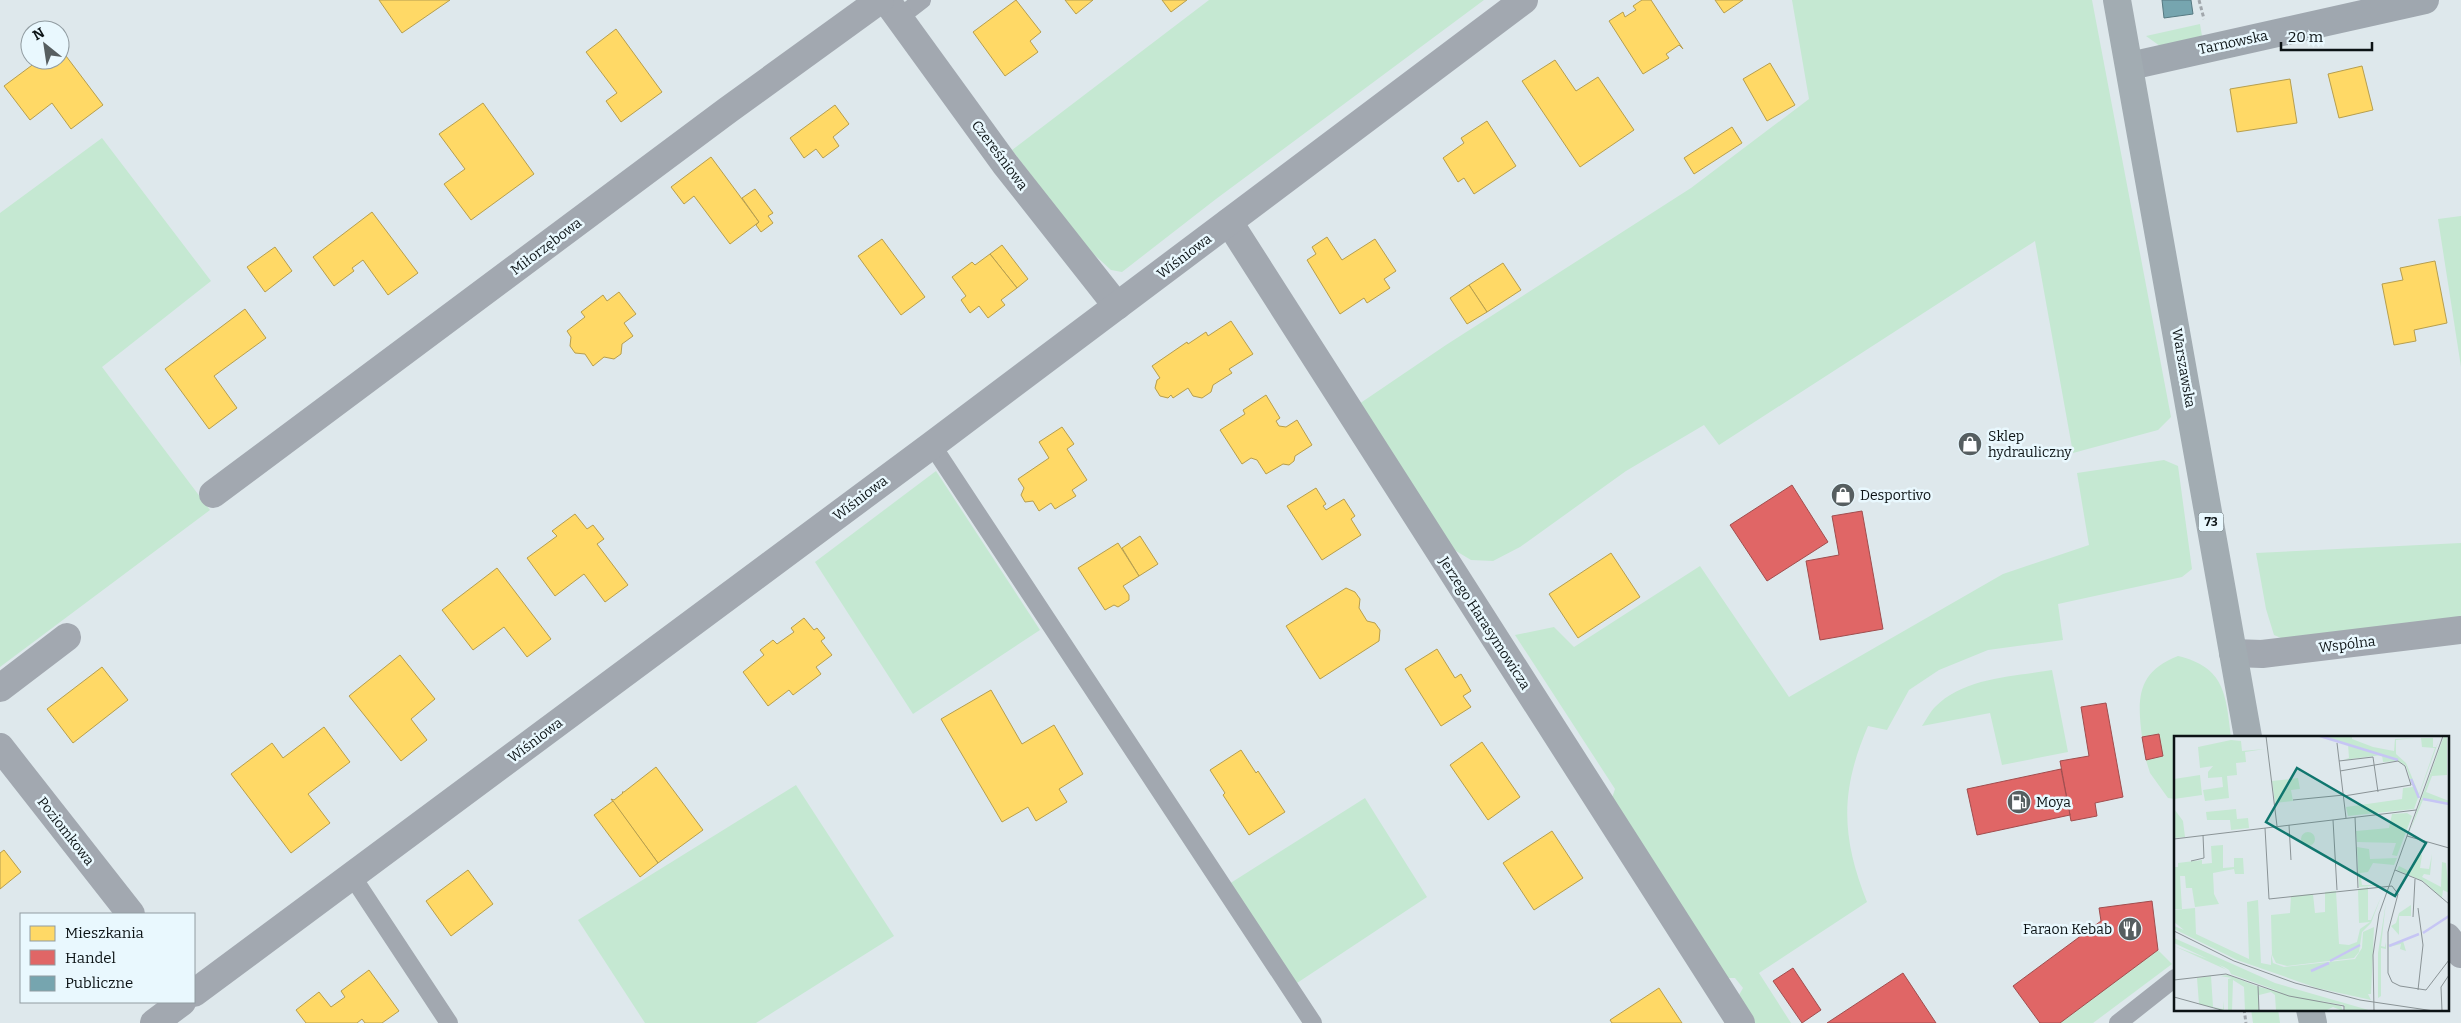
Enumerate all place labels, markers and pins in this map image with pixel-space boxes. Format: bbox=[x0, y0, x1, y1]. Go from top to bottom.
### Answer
place label: Sklep hydrauliczny bbox=[1988, 428, 2072, 461]
shop icon: Sklep hydrauliczny bbox=[1957, 431, 1983, 457]
shop icon: Desportivo bbox=[1830, 482, 1856, 508]
place label: Desportivo bbox=[1860, 487, 1931, 504]
fuel station icon: Moya bbox=[2006, 789, 2032, 815]
place label: Moya bbox=[2036, 794, 2071, 811]
restaurant icon: Faraon Kebab bbox=[2117, 916, 2143, 942]
place label: Faraon Kebab bbox=[2023, 921, 2112, 938]

